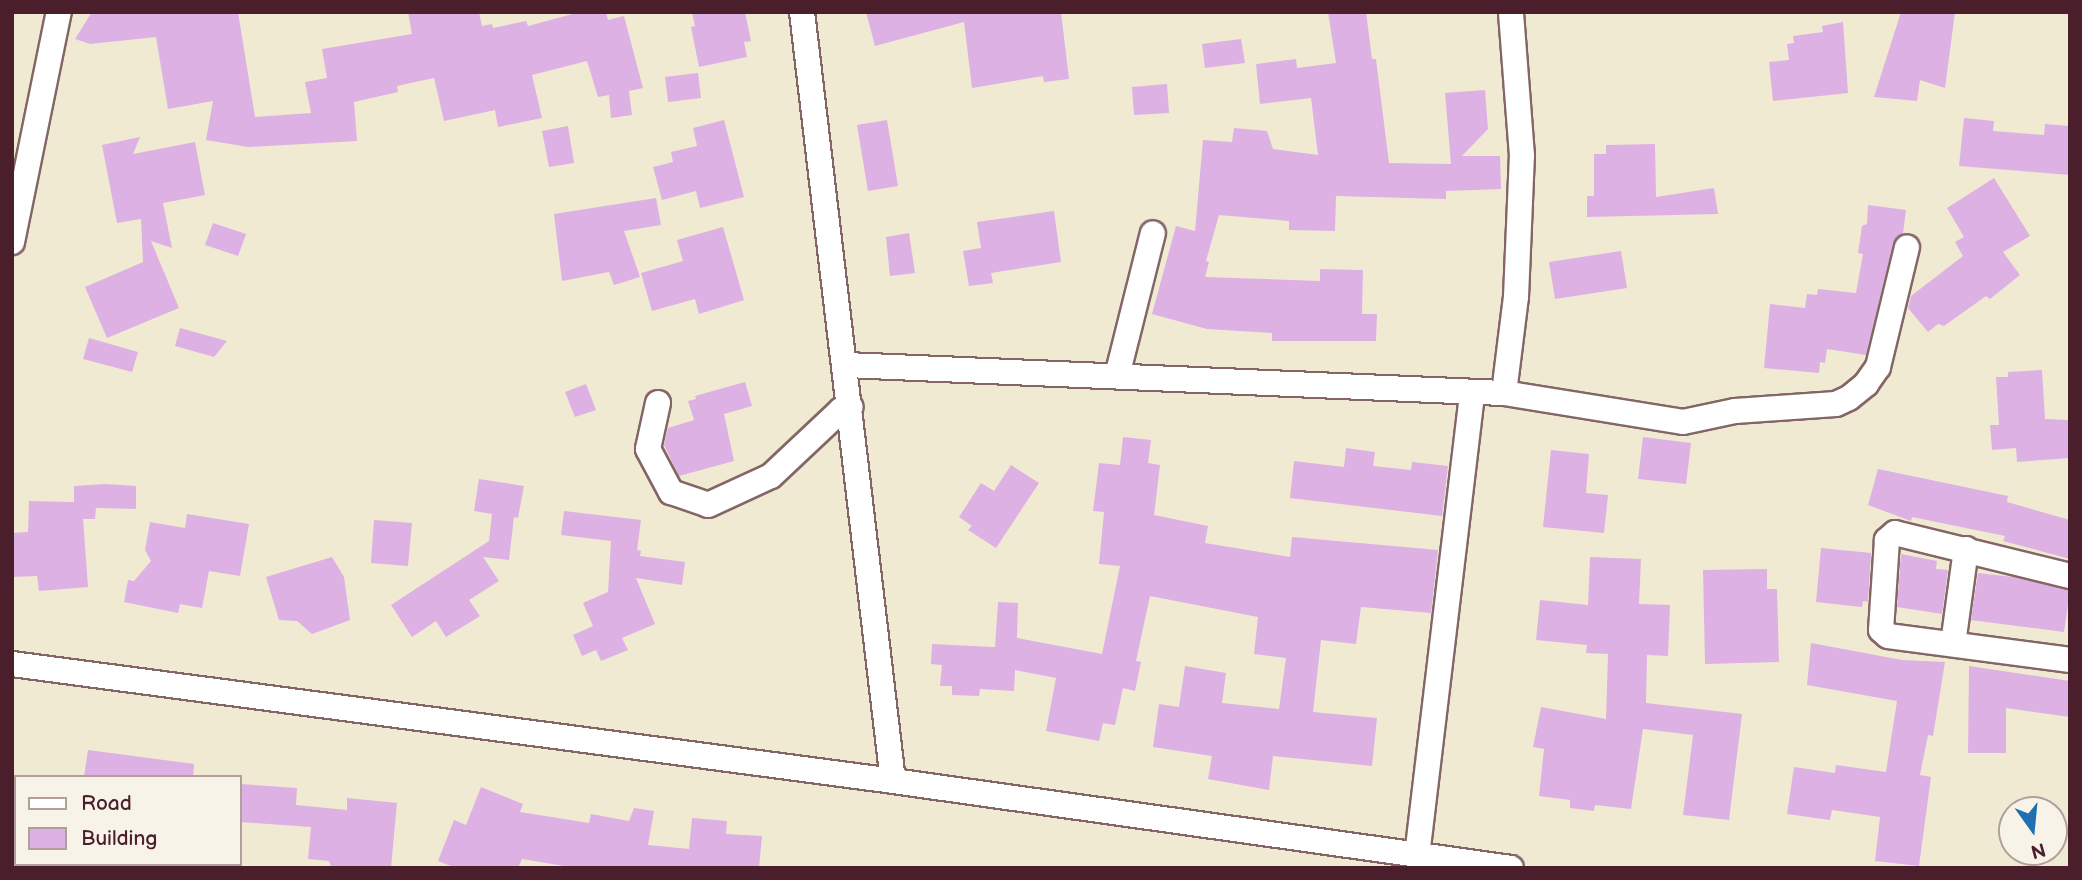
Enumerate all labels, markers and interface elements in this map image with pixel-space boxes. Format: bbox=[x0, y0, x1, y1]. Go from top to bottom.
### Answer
legend bbox=[14, 775, 242, 866]
text: Road bbox=[81, 791, 132, 816]
north arrow bbox=[1998, 796, 2068, 866]
text: Building bbox=[81, 826, 157, 851]
text: N bbox=[2028, 837, 2048, 863]

